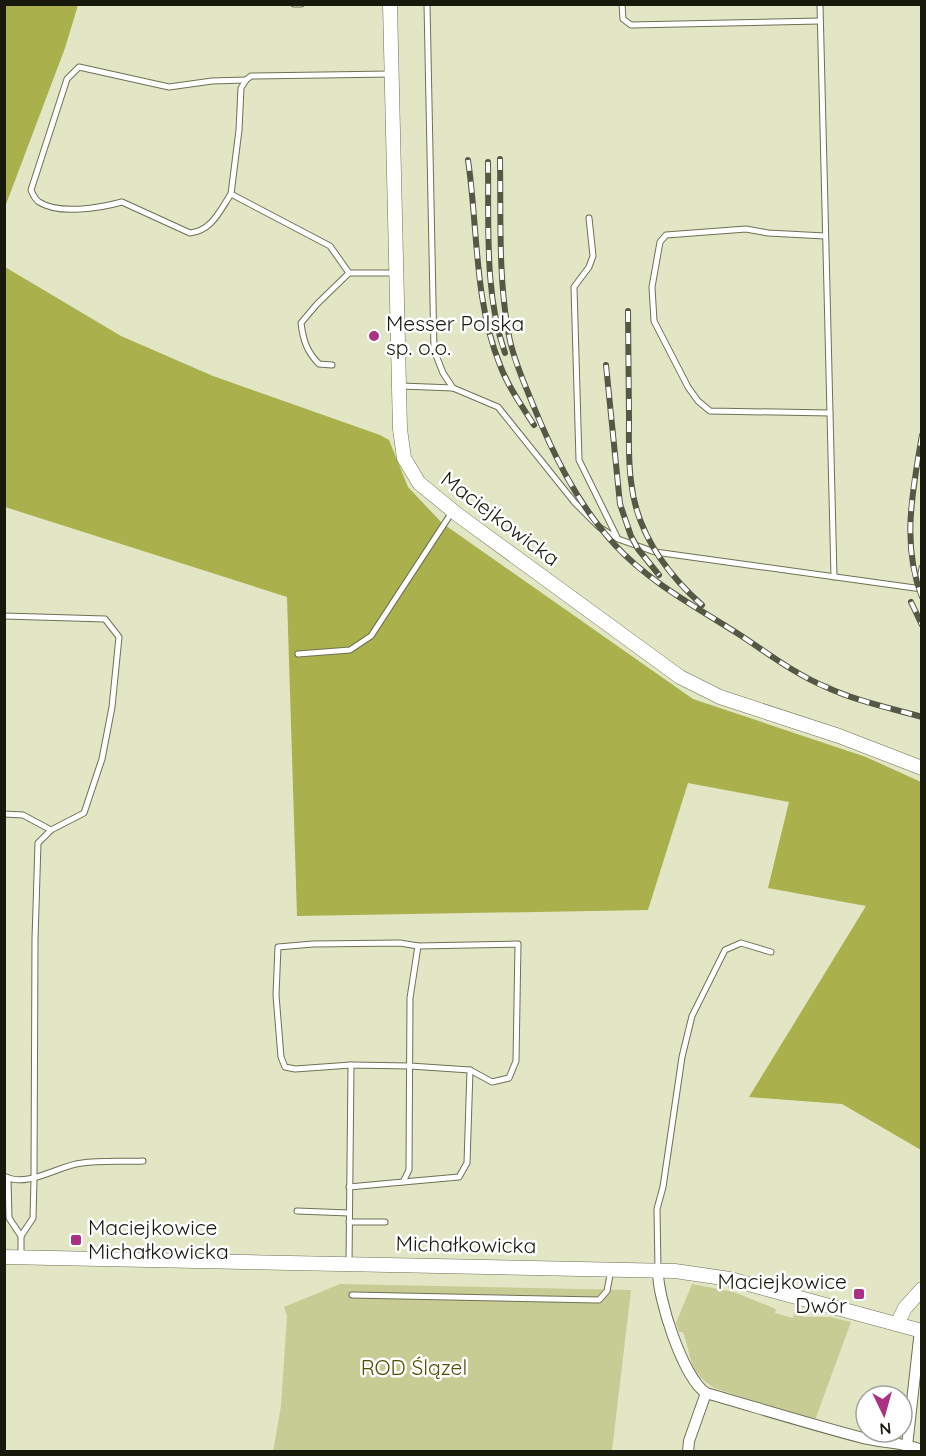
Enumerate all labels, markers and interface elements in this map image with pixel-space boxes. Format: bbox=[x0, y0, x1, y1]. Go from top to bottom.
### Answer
place label: Messer Polska sp. o.o. bbox=[386, 310, 524, 360]
marker: Messer Polska sp. o.o. bbox=[367, 329, 381, 343]
street label: Maciejkowicka bbox=[436, 465, 565, 571]
place label: Maciejkowice Michałkowicka bbox=[88, 1214, 229, 1264]
street label: Michałkowicka bbox=[395, 1230, 537, 1258]
marker: Maciejkowice Michałkowicka bbox=[69, 1233, 83, 1247]
place label: Maciejkowice Dwór bbox=[718, 1268, 847, 1318]
marker: Maciejkowice Dwór bbox=[852, 1287, 866, 1301]
park label: ROD Ślązel bbox=[361, 1354, 467, 1380]
north arrow bbox=[854, 1384, 914, 1444]
text: N bbox=[879, 1418, 892, 1439]

